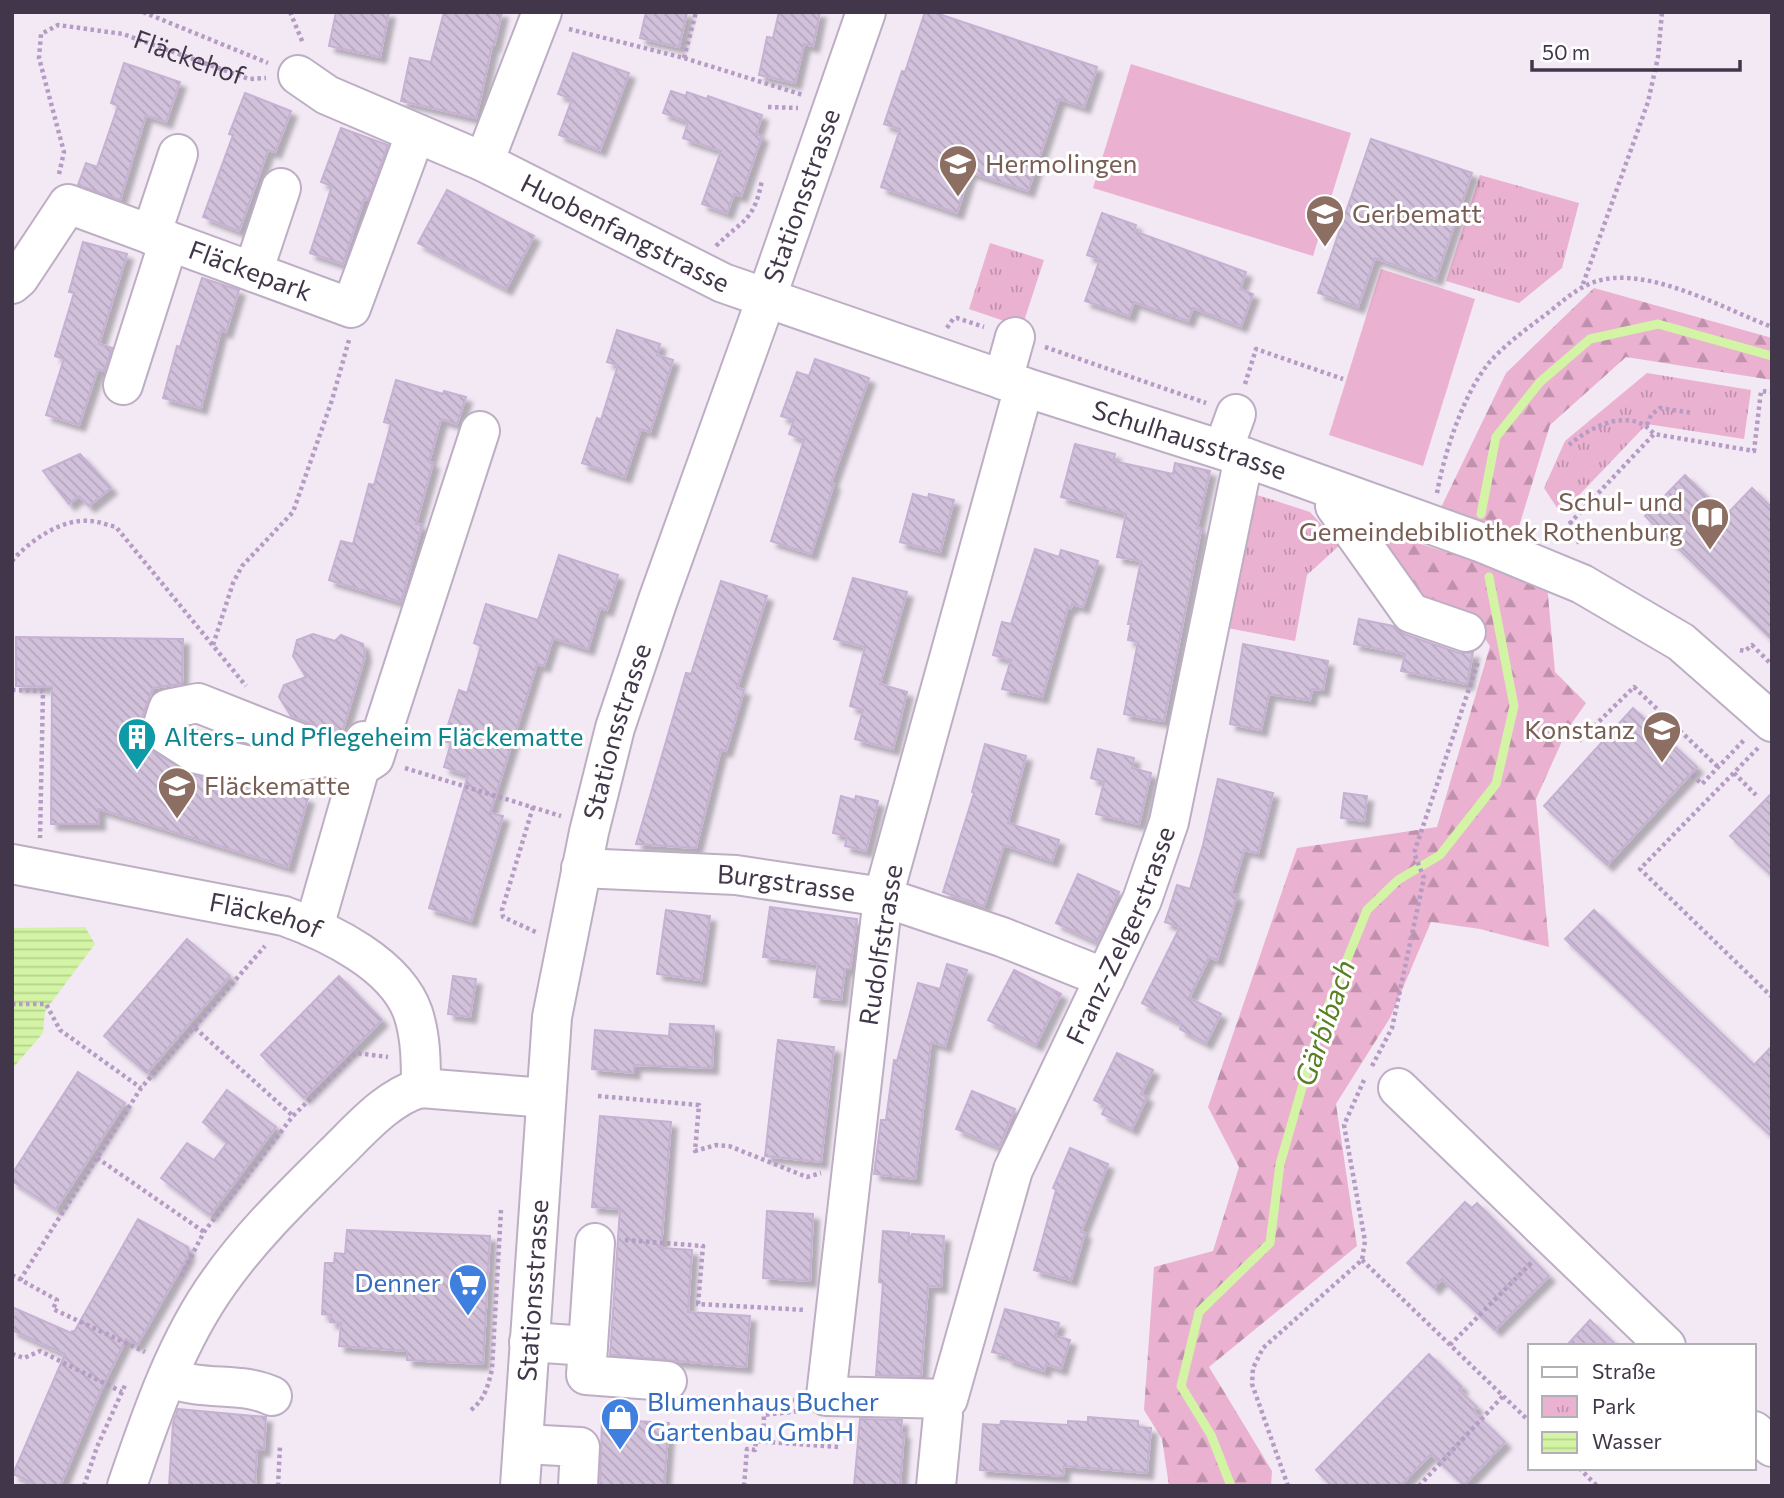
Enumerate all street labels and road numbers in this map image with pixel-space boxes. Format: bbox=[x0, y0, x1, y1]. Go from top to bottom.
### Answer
street label: Fläckehof bbox=[130, 22, 250, 90]
street label: Stationsstrasse bbox=[756, 104, 845, 287]
street label: Huobenfangstrasse bbox=[516, 166, 735, 298]
street label: Fläckepark bbox=[185, 233, 316, 306]
street label: Schulhausstrasse bbox=[1089, 393, 1291, 485]
street label: Stationsstrasse bbox=[576, 639, 656, 823]
street label: Franz-Zelgerstrasse bbox=[1058, 822, 1180, 1049]
street label: Burgstrasse bbox=[717, 857, 858, 907]
street label: Rudolfstrasse bbox=[852, 862, 908, 1027]
street label: Fläckehof bbox=[207, 885, 328, 944]
street label: Stationsstrasse bbox=[510, 1198, 554, 1382]

